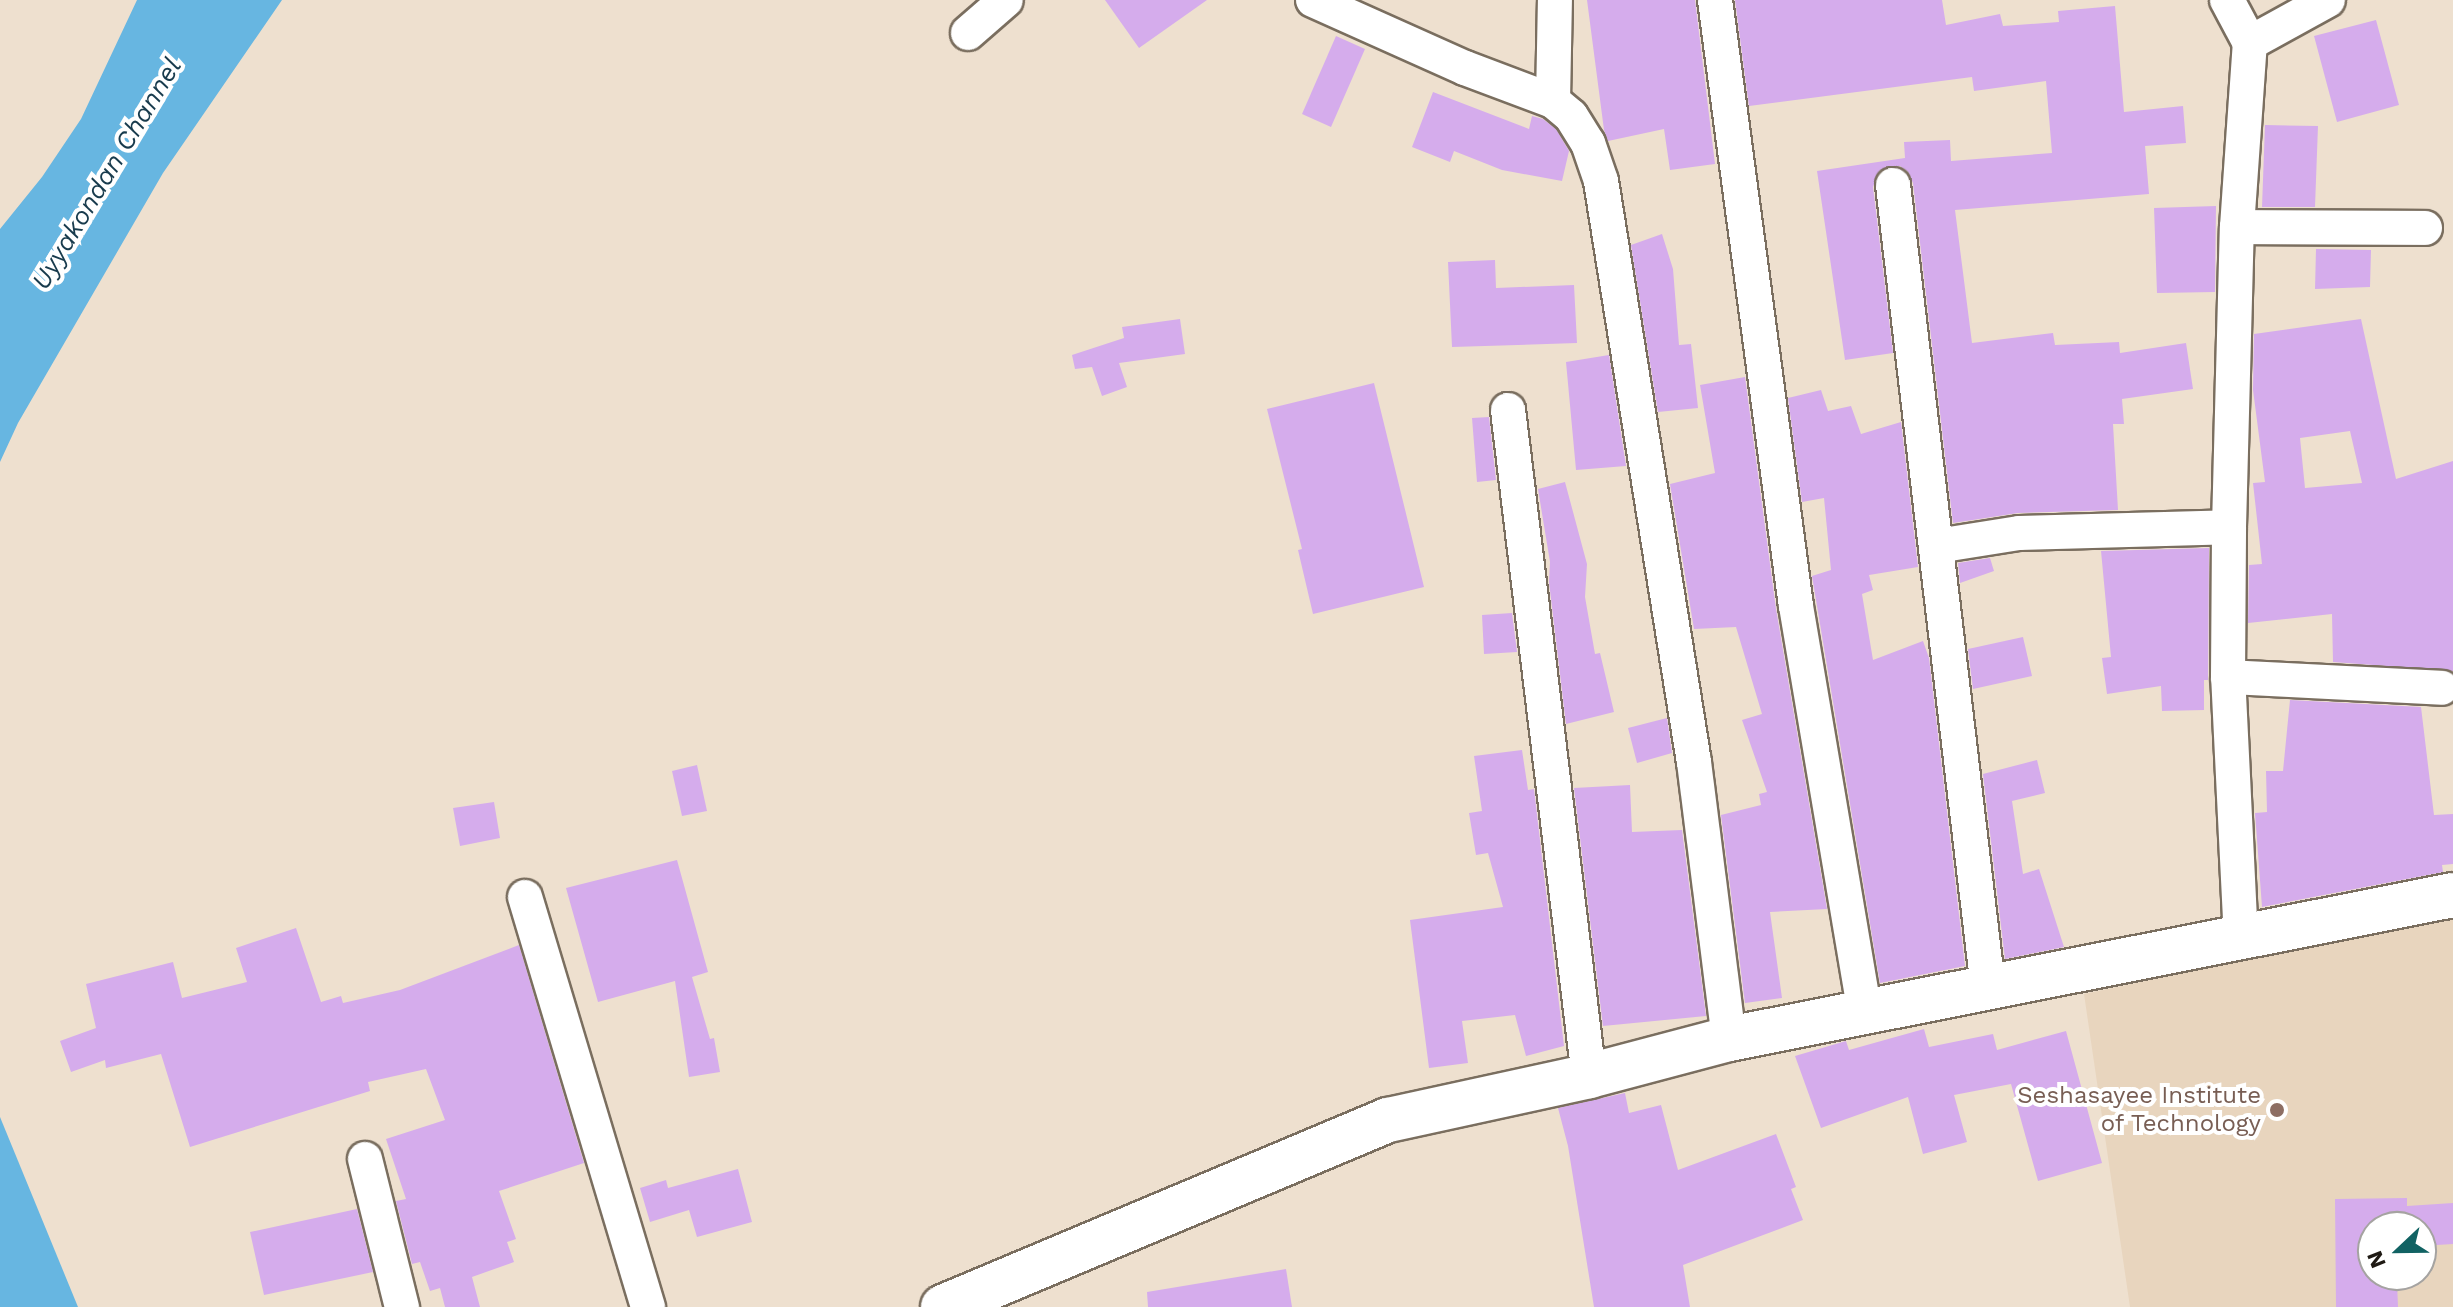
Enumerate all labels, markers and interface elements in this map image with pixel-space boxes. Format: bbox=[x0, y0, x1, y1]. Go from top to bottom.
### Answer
water label: Uyyakondan Channel bbox=[26, 53, 188, 295]
place label: Seshasayee Institute of Technology bbox=[2017, 1082, 2261, 1138]
marker: Seshasayee Institute of Technology bbox=[2268, 1101, 2286, 1119]
north arrow bbox=[2357, 1211, 2437, 1291]
text: N bbox=[2361, 1247, 2391, 1272]

